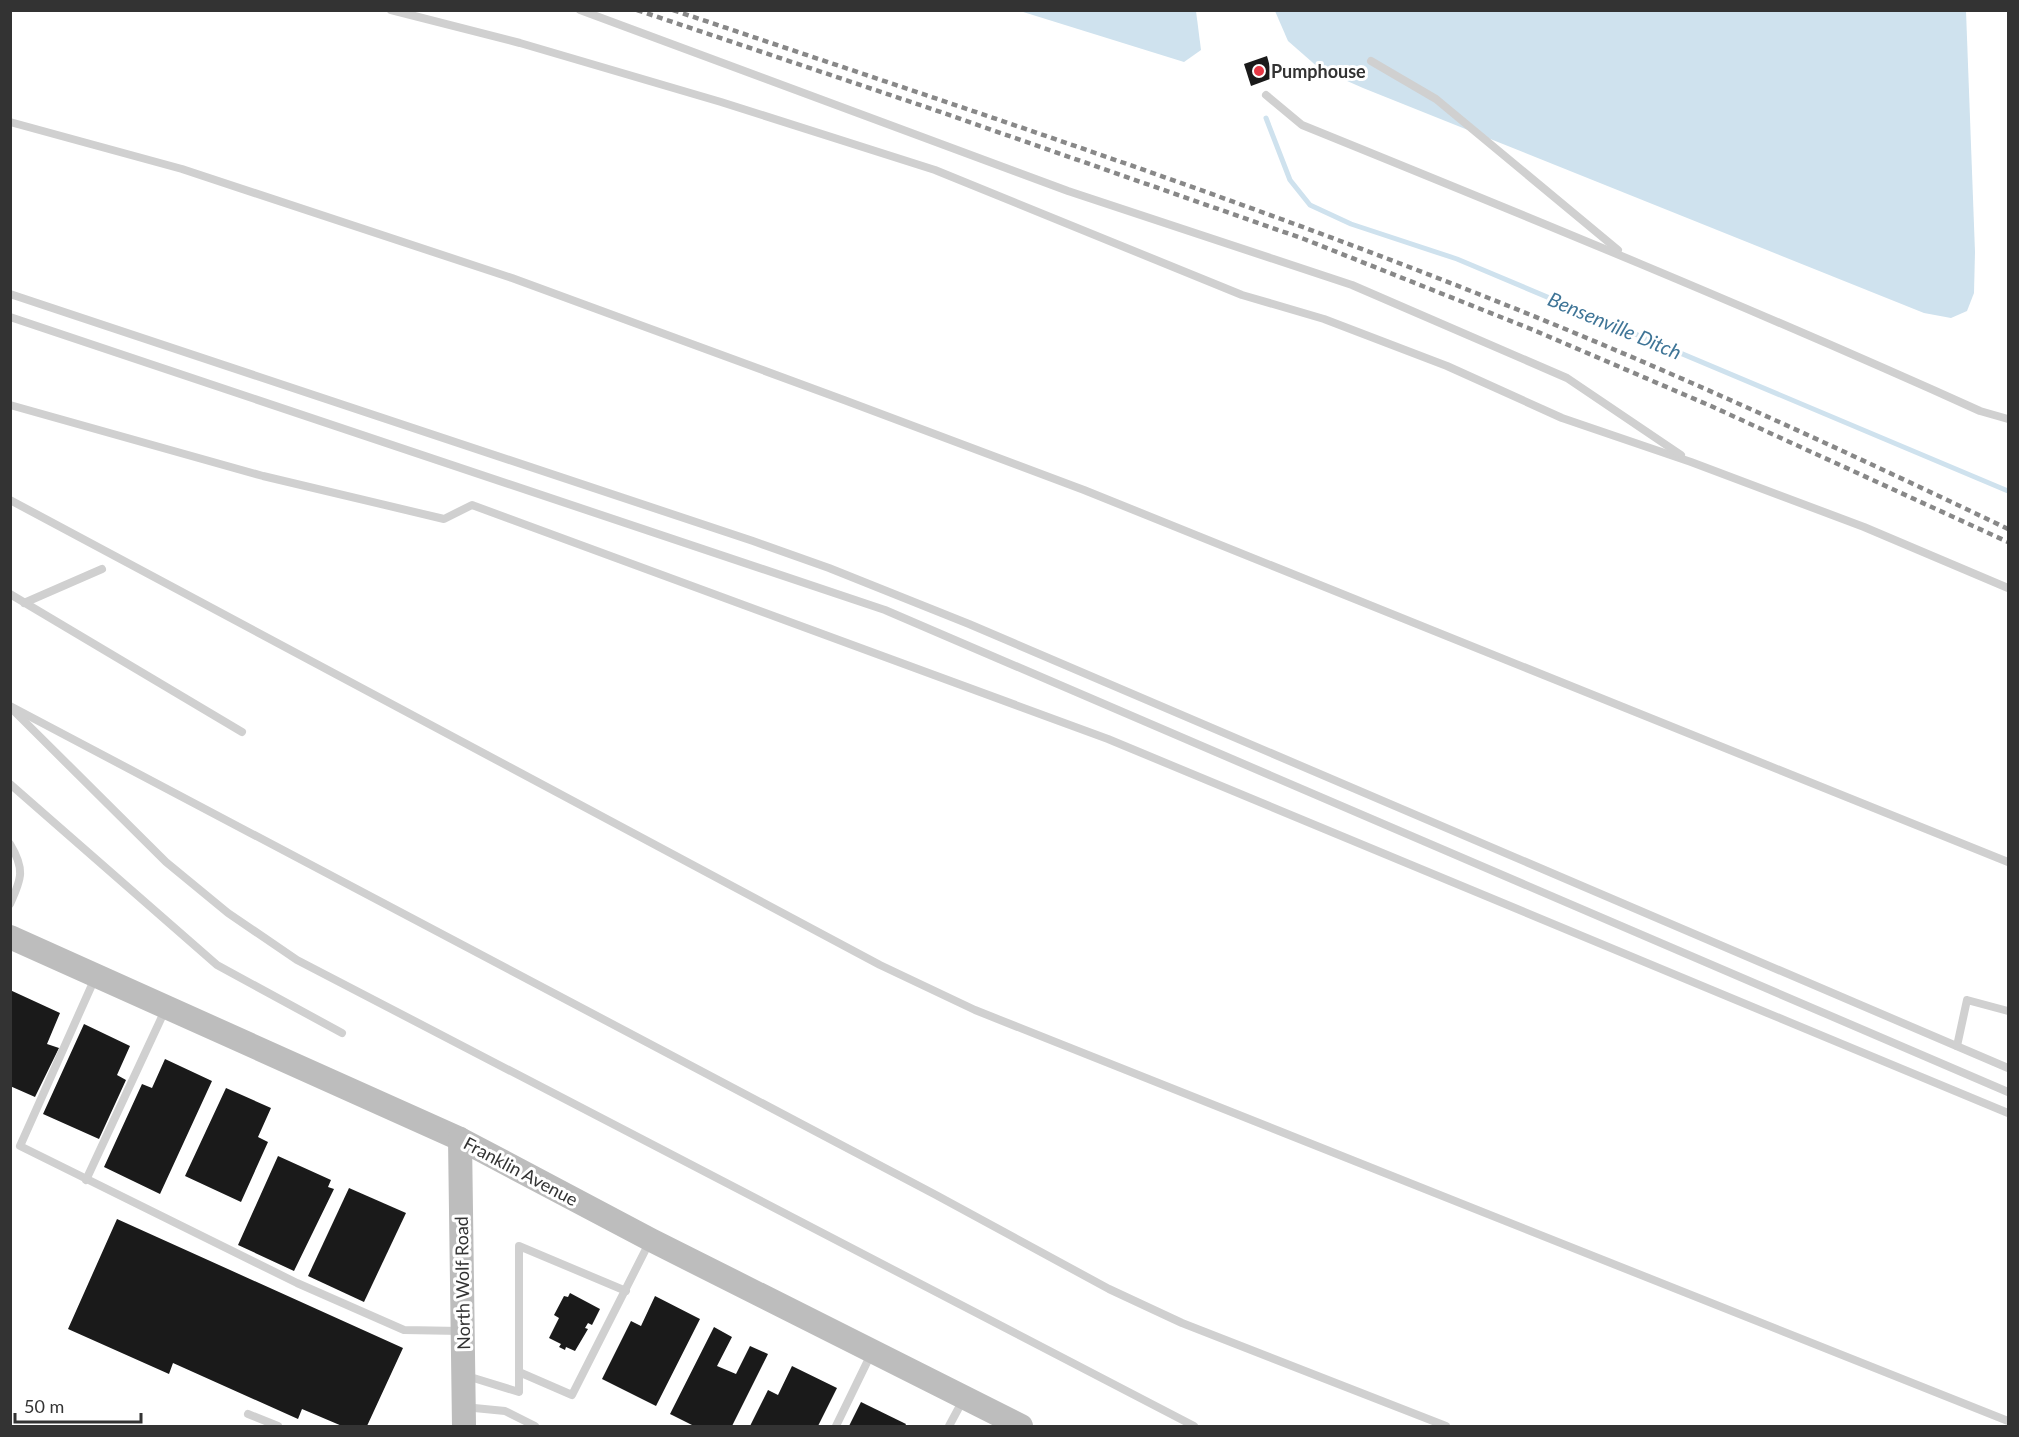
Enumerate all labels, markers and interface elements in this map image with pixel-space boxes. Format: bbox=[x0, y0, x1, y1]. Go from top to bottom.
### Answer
place label: Pumphouse bbox=[1271, 60, 1366, 82]
marker: Pumphouse bbox=[1252, 64, 1266, 78]
water label: Bensenville Ditch bbox=[1545, 286, 1685, 364]
street label: Franklin Avenue bbox=[460, 1132, 582, 1210]
street label: North Wolf Road bbox=[450, 1216, 474, 1350]
scale bar bbox=[15, 1386, 141, 1424]
text: 50 m bbox=[24, 1395, 64, 1417]

